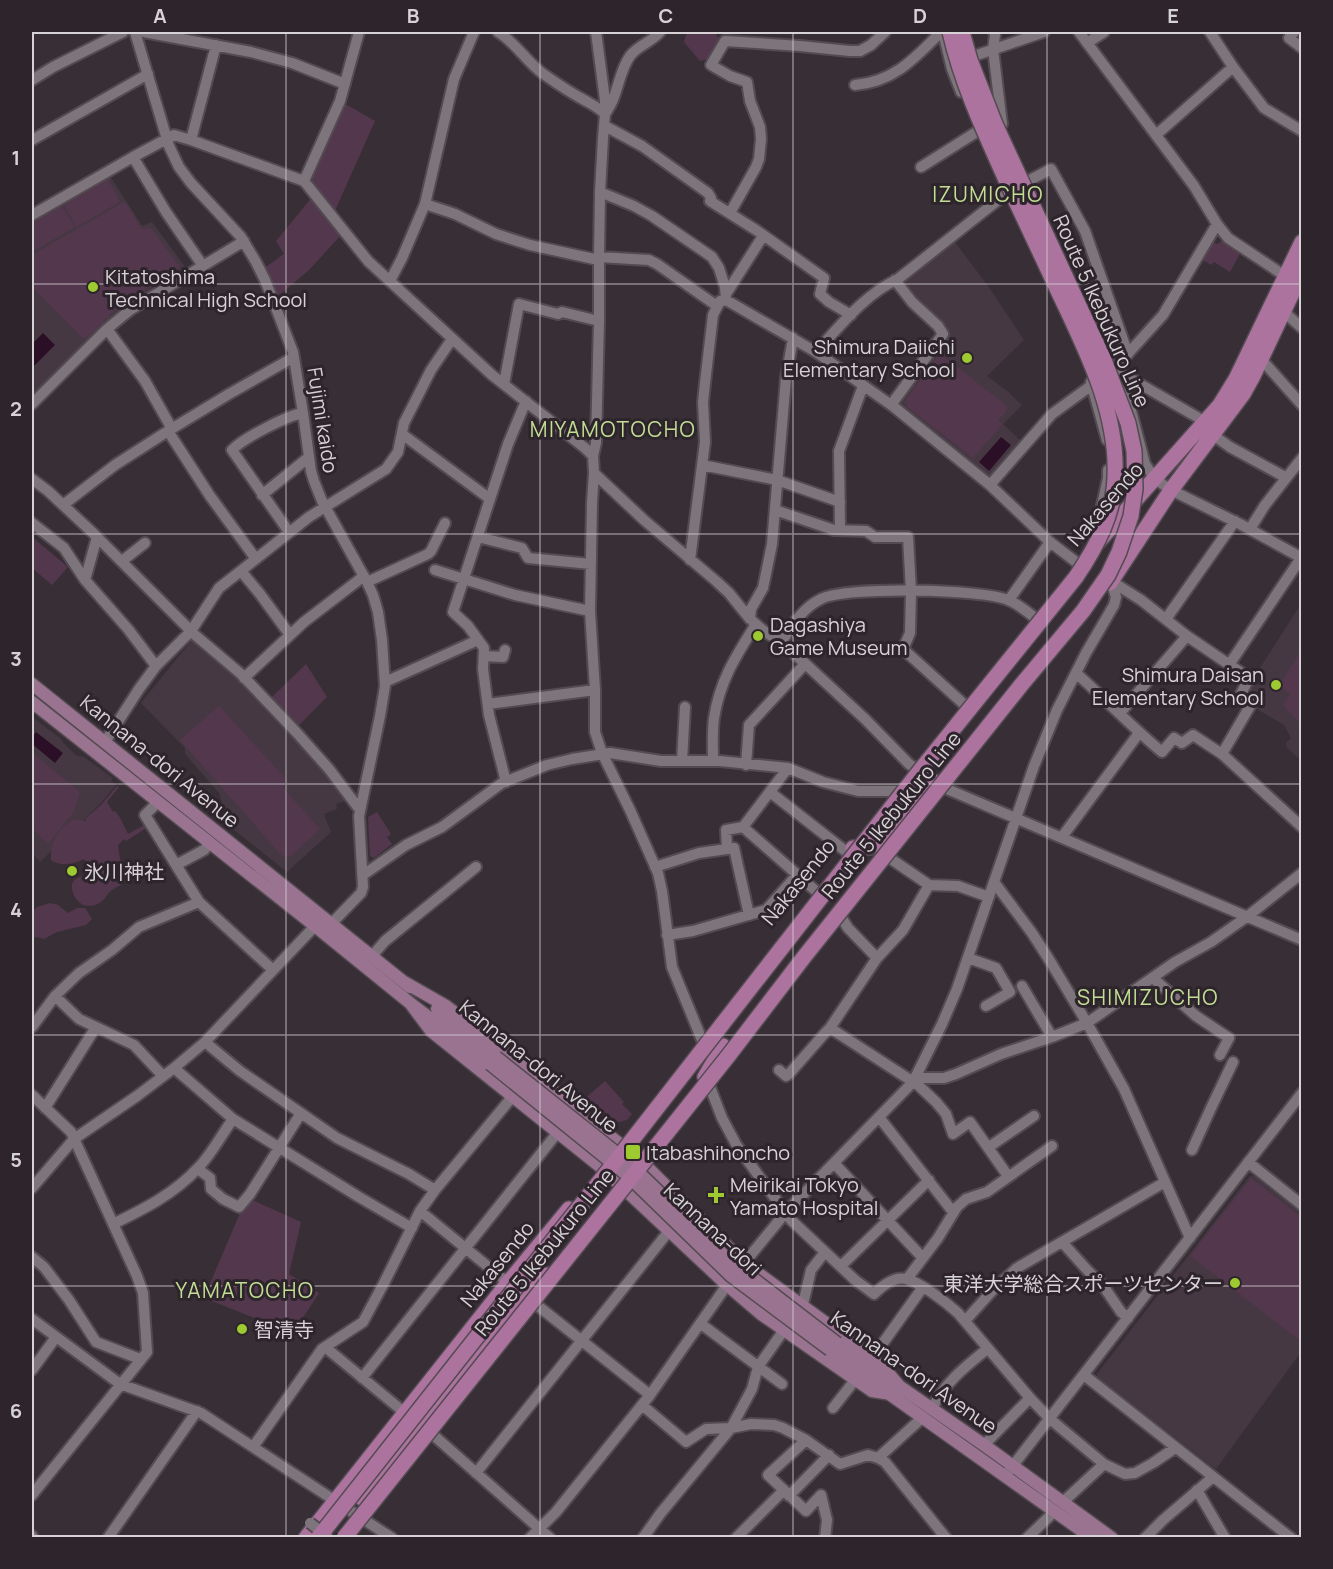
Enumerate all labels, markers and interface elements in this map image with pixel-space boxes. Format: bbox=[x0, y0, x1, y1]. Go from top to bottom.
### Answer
text: A bbox=[153, 2, 167, 29]
text: B bbox=[407, 2, 420, 29]
text: C bbox=[659, 2, 673, 29]
text: D bbox=[913, 2, 927, 29]
text: E bbox=[1167, 2, 1179, 29]
text: 1 bbox=[12, 144, 20, 171]
district label: IZUMICHO bbox=[932, 180, 1044, 208]
street label: Route 5 Ikebukuro Line bbox=[1047, 211, 1157, 411]
place label: Kitatoshima Technical High School bbox=[105, 263, 307, 313]
marker: Kitatoshima Technical High School bbox=[86, 280, 100, 294]
place label: Shimura Daiichi Elementary School bbox=[783, 333, 955, 383]
marker: Shimura Daiichi Elementary School bbox=[960, 351, 974, 365]
street label: Fujimi kaido bbox=[301, 365, 345, 475]
text: 2 bbox=[10, 395, 22, 422]
district label: MIYAMOTOCHO bbox=[530, 415, 696, 443]
street label: Nakasendo bbox=[1061, 456, 1149, 552]
place label: Dagashiya Game Museum bbox=[770, 611, 908, 661]
marker: Dagashiya Game Museum bbox=[751, 629, 765, 643]
text: 3 bbox=[10, 645, 22, 672]
place label: Shimura Daisan Elementary School bbox=[1092, 661, 1264, 711]
marker: Shimura Daisan Elementary School bbox=[1269, 678, 1283, 692]
street label: Kannana-dori Avenue bbox=[75, 688, 245, 834]
street label: Route 5 Ikebukuro Line bbox=[815, 726, 967, 904]
street label: Nakasendo bbox=[755, 833, 841, 931]
place label: 氷川神社 bbox=[84, 858, 164, 885]
marker: 氷川神社 bbox=[65, 864, 79, 878]
text: 4 bbox=[10, 896, 22, 923]
district label: SHIMIZUCHO bbox=[1077, 983, 1219, 1011]
street label: Kannana-dori Avenue bbox=[454, 993, 624, 1139]
place label: Itabashihoncho bbox=[646, 1139, 790, 1166]
marker: Itabashihoncho bbox=[624, 1143, 642, 1161]
text: 5 bbox=[10, 1146, 22, 1173]
street label: Route 5 Ikebukuro Line bbox=[468, 1163, 620, 1341]
place label: Meirikai Tokyo Yamato Hospital bbox=[730, 1171, 878, 1221]
street label: Kannana-dori bbox=[658, 1177, 768, 1281]
marker: Meirikai Tokyo Yamato Hospital bbox=[707, 1186, 725, 1204]
street label: Nakasendo bbox=[454, 1215, 540, 1313]
place label: 東洋大学総合スポーツセンター bbox=[943, 1270, 1223, 1297]
district label: YAMATOCHO bbox=[175, 1276, 315, 1304]
marker: 東洋大学総合スポーツセンター bbox=[1228, 1276, 1242, 1290]
street label: Kannana-dori Avenue bbox=[825, 1304, 1003, 1440]
place label: 智清寺 bbox=[254, 1316, 314, 1343]
marker: 智清寺 bbox=[235, 1322, 249, 1336]
text: 6 bbox=[10, 1397, 22, 1424]

